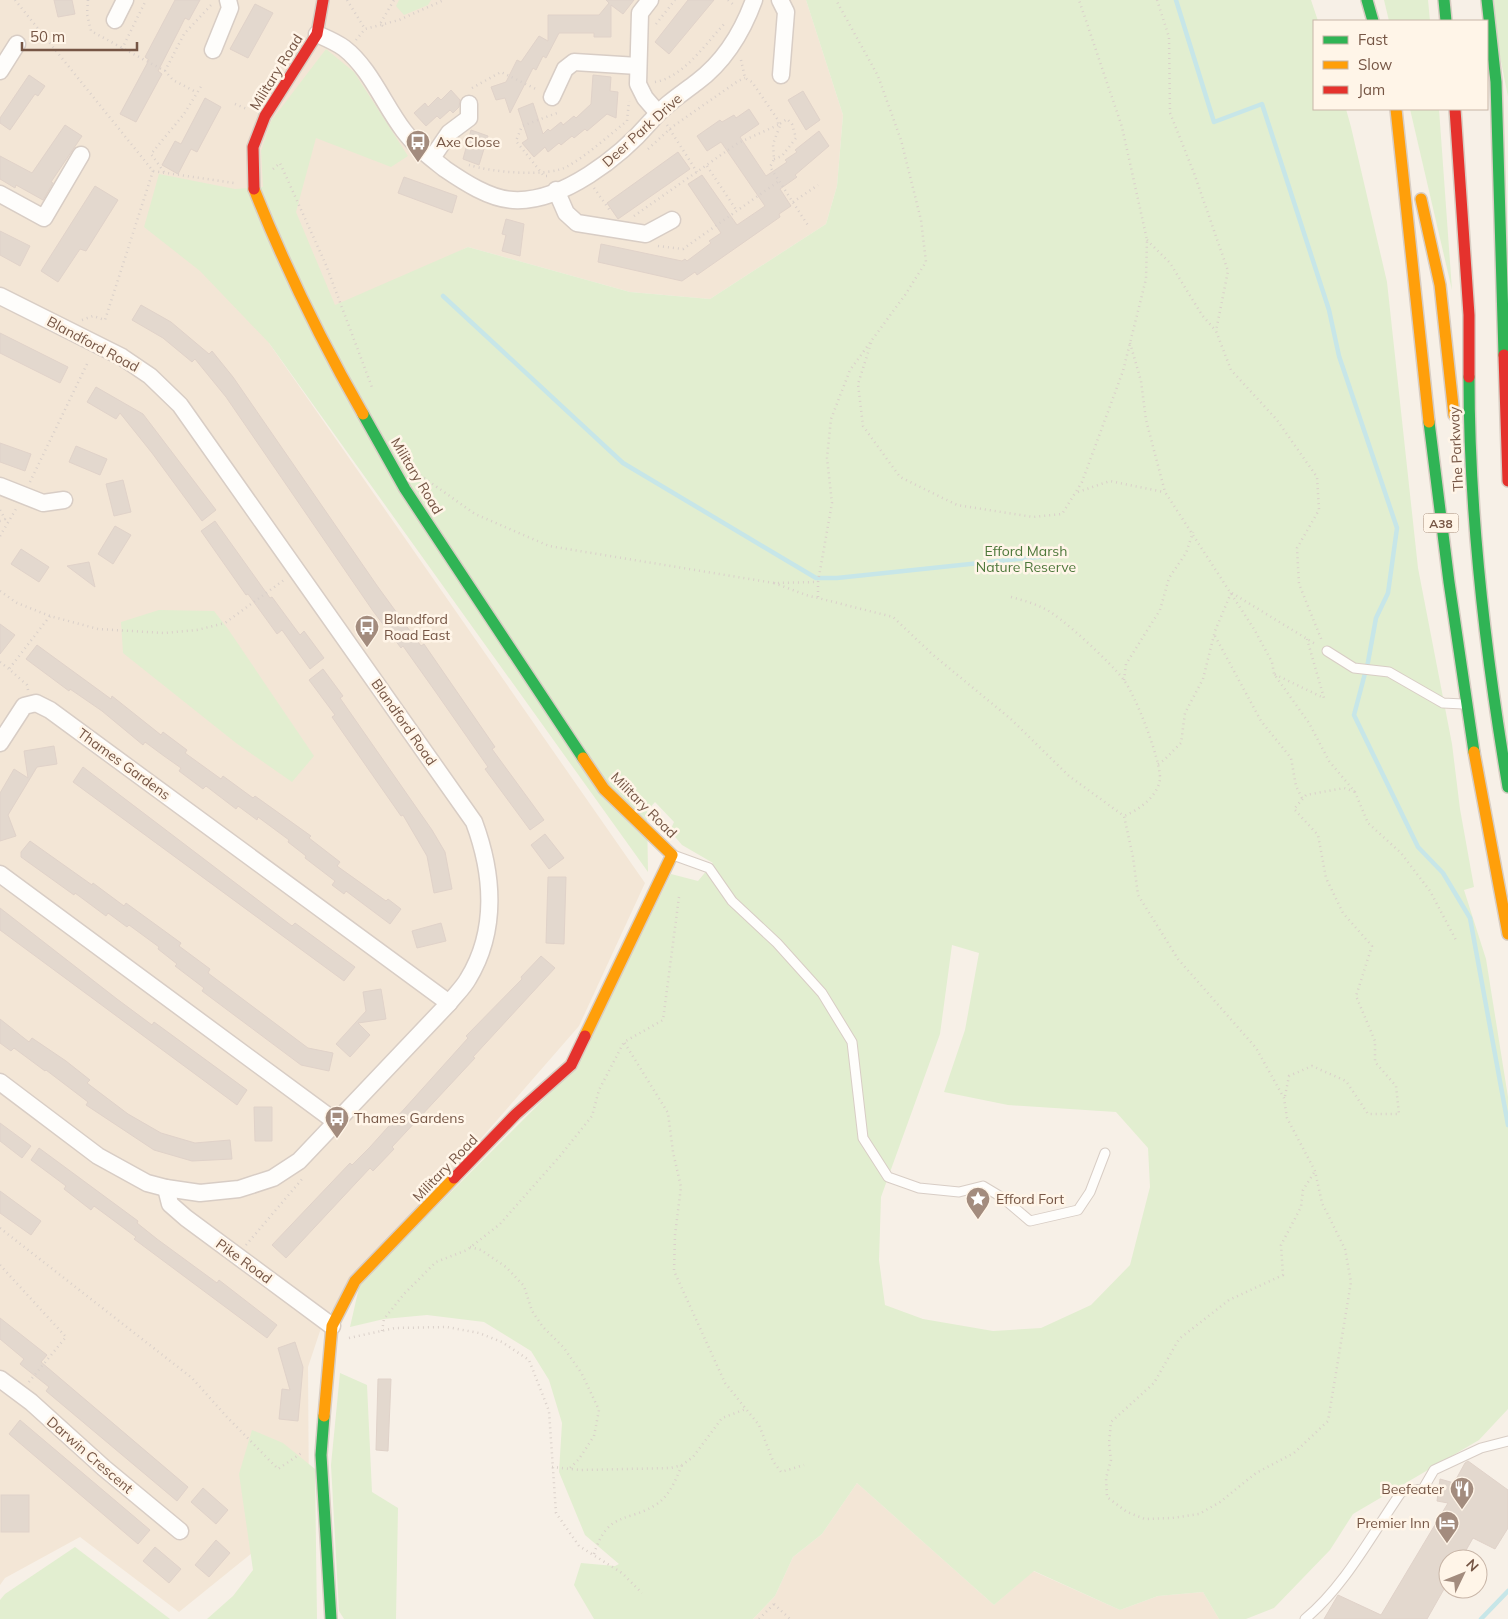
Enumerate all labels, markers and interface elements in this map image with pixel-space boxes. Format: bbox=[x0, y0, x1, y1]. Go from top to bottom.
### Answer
scale bar bbox=[22, 20, 138, 52]
legend bbox=[1313, 20, 1488, 110]
text: 50 m bbox=[30, 27, 65, 46]
text: Fast bbox=[1358, 30, 1388, 49]
street label: Military Road bbox=[246, 31, 306, 113]
text: Slow bbox=[1358, 55, 1392, 74]
text: Jam bbox=[1358, 80, 1385, 99]
street label: Deer Park Drive bbox=[598, 89, 686, 171]
bus stop icon: Axe Close bbox=[405, 129, 431, 163]
place label: Axe Close bbox=[436, 133, 500, 151]
street label: Blandford Road bbox=[44, 312, 142, 376]
street label: The Parkway bbox=[1445, 406, 1467, 492]
street label: Military Road bbox=[387, 434, 447, 518]
road number: A38 bbox=[1424, 514, 1458, 532]
park label: Efford Marsh Nature Reserve bbox=[976, 542, 1076, 576]
place label: Blandford Road East bbox=[384, 610, 450, 644]
bus stop icon: Blandford Road East bbox=[354, 614, 380, 648]
street label: Blandford Road bbox=[367, 675, 441, 769]
street label: Thames Gardens bbox=[74, 724, 174, 804]
street label: Military Road bbox=[607, 768, 681, 842]
bus stop icon: Thames Gardens bbox=[324, 1105, 350, 1139]
place label: Thames Gardens bbox=[354, 1109, 464, 1127]
street label: Military Road bbox=[409, 1131, 481, 1205]
place icon: Efford Fort bbox=[965, 1186, 991, 1220]
place label: Efford Fort bbox=[996, 1190, 1064, 1208]
street label: Pike Road bbox=[212, 1235, 276, 1287]
street label: Darwin Crescent bbox=[43, 1413, 137, 1497]
restaurant icon: Beefeater bbox=[1449, 1476, 1475, 1510]
place label: Beefeater bbox=[1381, 1480, 1445, 1498]
hotel icon: Premier Inn bbox=[1434, 1510, 1460, 1544]
place label: Premier Inn bbox=[1356, 1514, 1430, 1532]
north arrow bbox=[1438, 1549, 1488, 1599]
text: N bbox=[1462, 1555, 1483, 1575]

